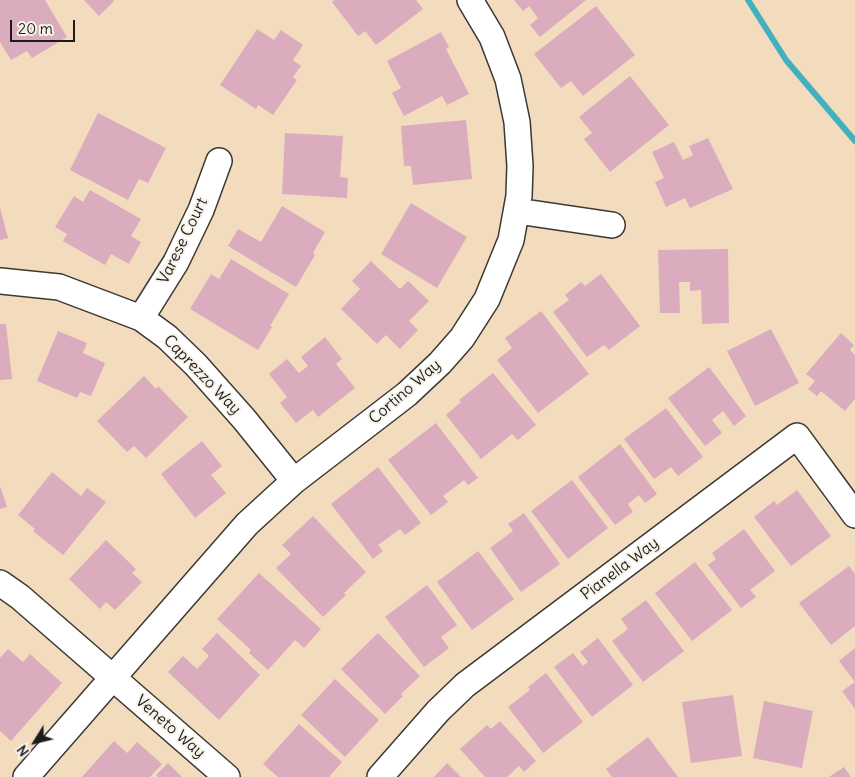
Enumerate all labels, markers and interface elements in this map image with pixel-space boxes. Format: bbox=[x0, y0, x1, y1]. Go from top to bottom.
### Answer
scale bar bbox=[12, 10, 78, 42]
text: 20 m bbox=[18, 19, 53, 38]
street label: Varese Court bbox=[154, 195, 212, 287]
street label: Caprezzo Way bbox=[159, 331, 245, 419]
street label: Cortino Way bbox=[365, 356, 445, 428]
street label: Pianella Way bbox=[577, 534, 663, 604]
street label: Veneto Way bbox=[131, 691, 209, 763]
north arrow bbox=[10, 717, 60, 767]
text: N bbox=[13, 742, 33, 760]

